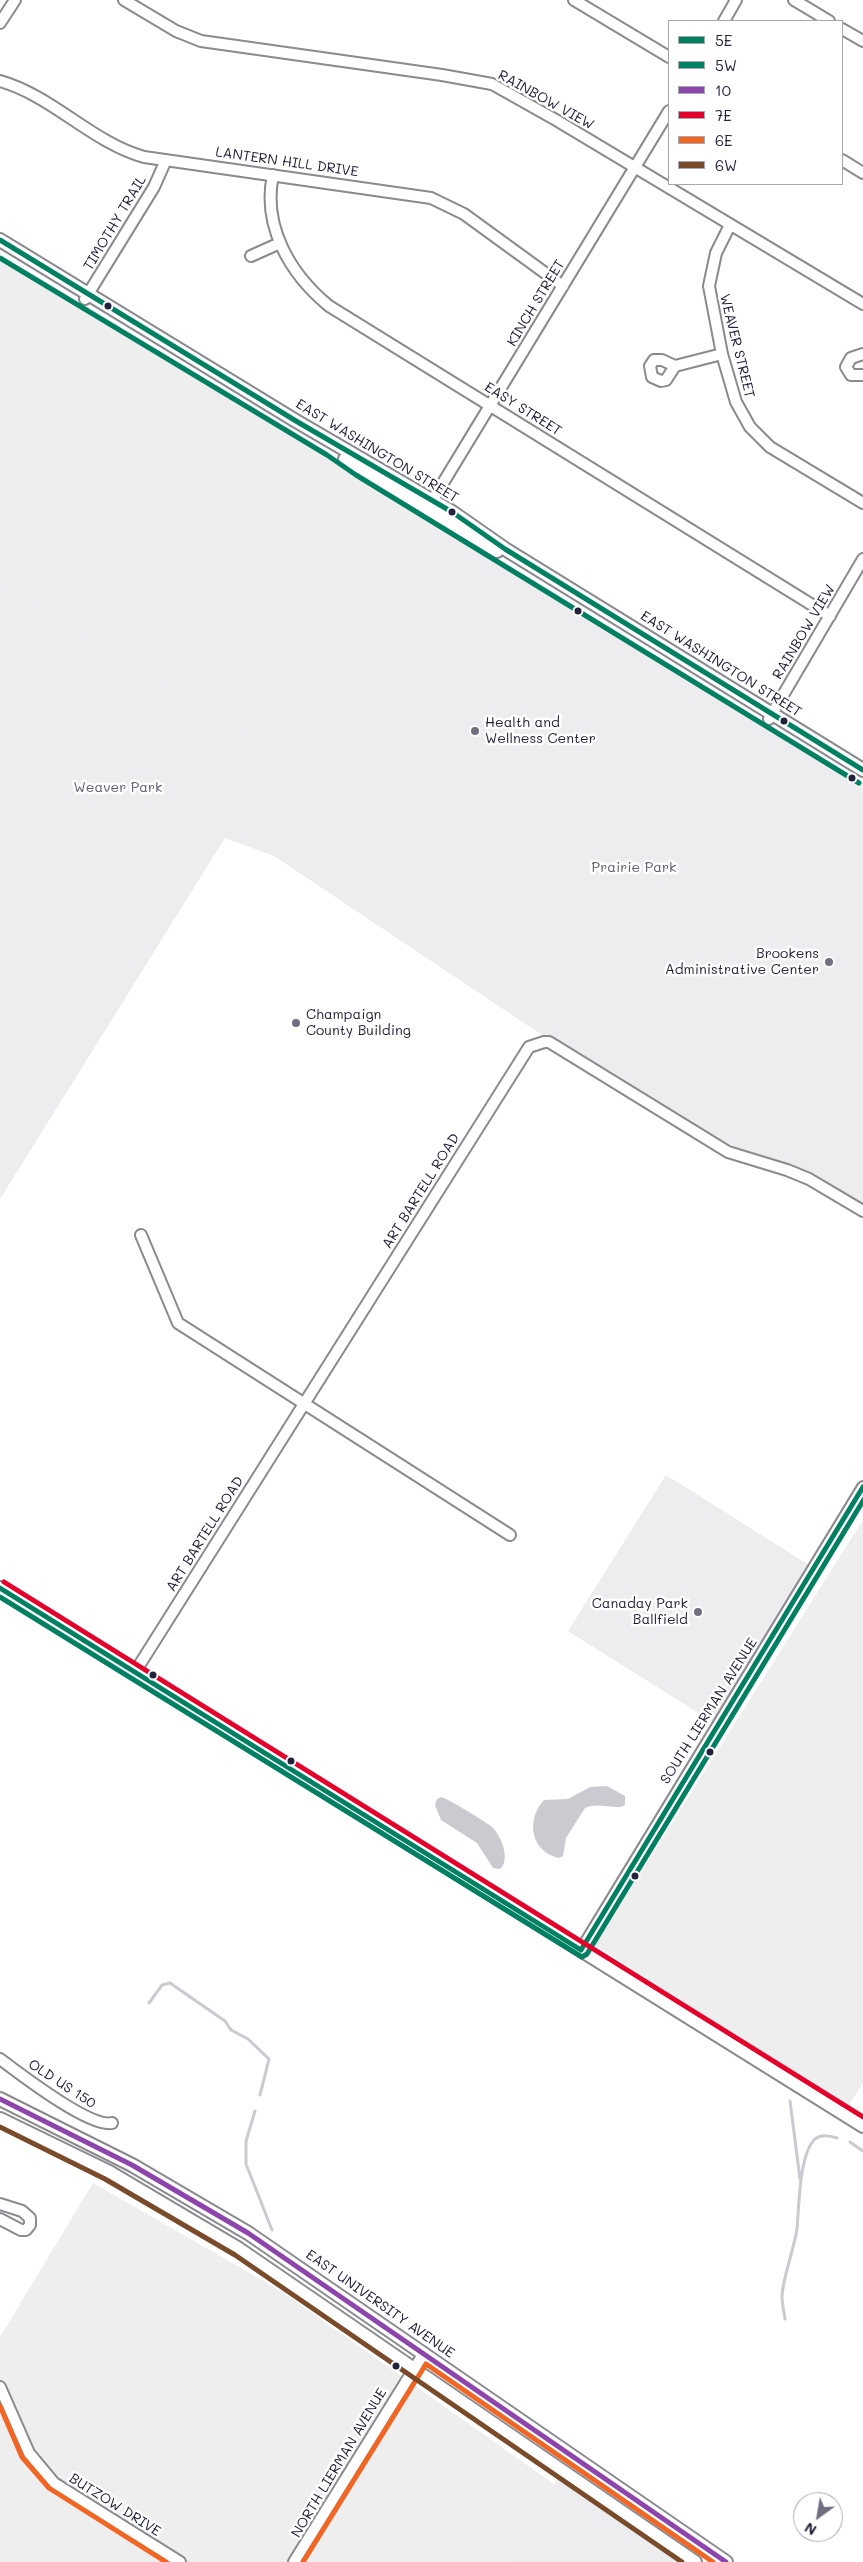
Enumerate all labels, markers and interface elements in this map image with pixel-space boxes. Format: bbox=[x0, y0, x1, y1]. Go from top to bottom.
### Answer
legend bbox=[668, 20, 843, 185]
text: 5E bbox=[715, 30, 732, 50]
text: 5W bbox=[715, 55, 737, 75]
street label: RAINBOW VIEW bbox=[495, 67, 597, 133]
text: 10 bbox=[715, 80, 731, 100]
text: 7E bbox=[715, 105, 732, 125]
text: 6E bbox=[715, 130, 733, 150]
street label: LANTERN HILL DRIVE bbox=[215, 144, 359, 180]
text: 6W bbox=[715, 155, 737, 175]
street label: TIMOTHY TRAIL bbox=[80, 173, 150, 273]
street label: KINCH STREET bbox=[504, 257, 568, 349]
street label: WEAVER STREET bbox=[716, 292, 758, 400]
unlabelled marker bbox=[103, 301, 113, 311]
street label: EASY STREET bbox=[481, 379, 565, 439]
street label: EAST WASHINGTON STREET bbox=[293, 396, 461, 506]
unlabelled marker bbox=[447, 507, 457, 517]
street label: RAINBOW VIEW bbox=[769, 582, 839, 682]
unlabelled marker bbox=[573, 606, 583, 616]
street label: EAST WASHINGTON STREET bbox=[637, 607, 805, 721]
place label: Health and Wellness Center bbox=[485, 715, 596, 748]
unlabelled marker bbox=[779, 716, 789, 726]
marker: Health and Wellness Center bbox=[469, 725, 481, 737]
unlabelled marker bbox=[847, 773, 857, 783]
park label: Weaver Park bbox=[74, 780, 162, 796]
park label: Prairie Park bbox=[592, 860, 676, 876]
place label: Brookens Administrative Center bbox=[665, 946, 819, 979]
marker: Brookens Administrative Center bbox=[823, 956, 835, 968]
place label: Champaign County Building bbox=[306, 1007, 411, 1040]
marker: Champaign County Building bbox=[290, 1017, 302, 1029]
street label: ART BARTELL ROAD bbox=[379, 1130, 463, 1252]
street label: ART BARTELL ROAD bbox=[163, 1473, 247, 1595]
place label: Canaday Park Ballfield bbox=[592, 1596, 688, 1628]
marker: Canaday Park Ballfield bbox=[692, 1606, 704, 1618]
street label: SOUTH LIERMAN AVENUE bbox=[657, 1635, 761, 1787]
unlabelled marker bbox=[148, 1670, 158, 1680]
unlabelled marker bbox=[705, 1747, 715, 1757]
unlabelled marker bbox=[286, 1756, 296, 1766]
unlabelled marker bbox=[630, 1871, 640, 1881]
street label: OLD US 150 bbox=[25, 2056, 99, 2112]
street label: EAST UNIVERSITY AVENUE bbox=[303, 2246, 457, 2362]
unlabelled marker bbox=[391, 2361, 401, 2371]
street label: NORTH LIERMAN AVENUE bbox=[288, 2385, 390, 2541]
street label: BUTZOW DRIVE bbox=[66, 2470, 164, 2540]
north arrow bbox=[793, 2492, 843, 2542]
text: N bbox=[801, 2518, 820, 2540]

